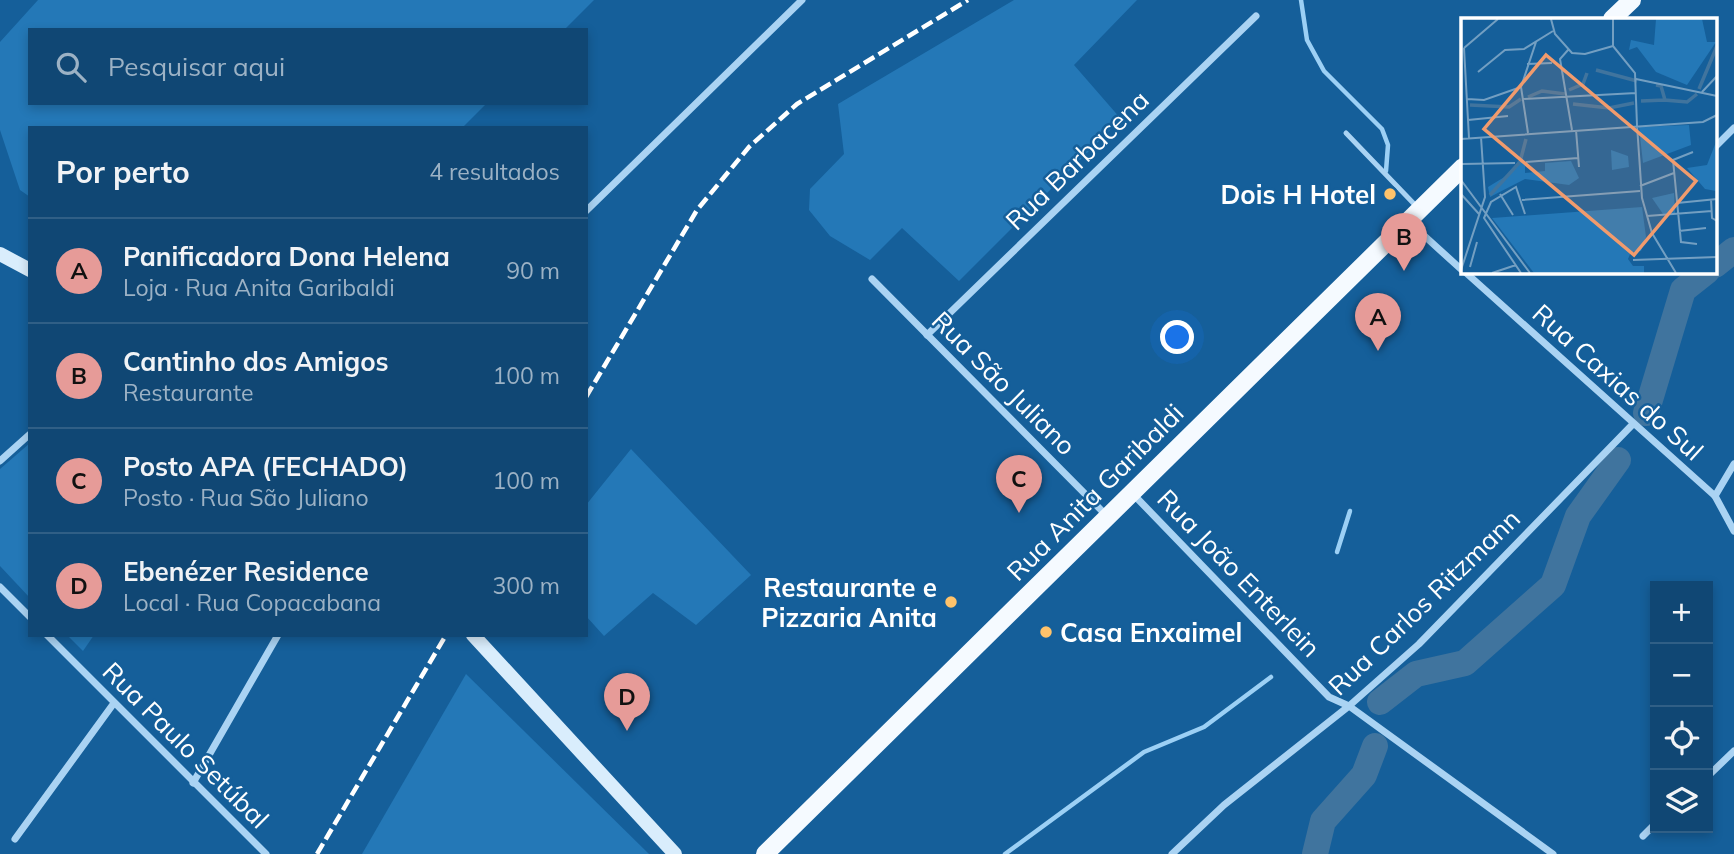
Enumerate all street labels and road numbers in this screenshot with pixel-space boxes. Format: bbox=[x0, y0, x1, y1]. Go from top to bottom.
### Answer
street label: Rua Barbacena bbox=[998, 83, 1156, 237]
street label: Rua Caxias do Sul bbox=[1526, 297, 1710, 467]
street label: Rua São Juliano bbox=[925, 304, 1083, 462]
street label: Rua Anita Garibaldi bbox=[1000, 397, 1190, 587]
street label: Rua João Enterlein bbox=[1150, 482, 1328, 664]
street label: Rua Carlos Ritzmann bbox=[1321, 502, 1527, 702]
street label: Rua Paulo Setúbal bbox=[96, 655, 276, 835]

